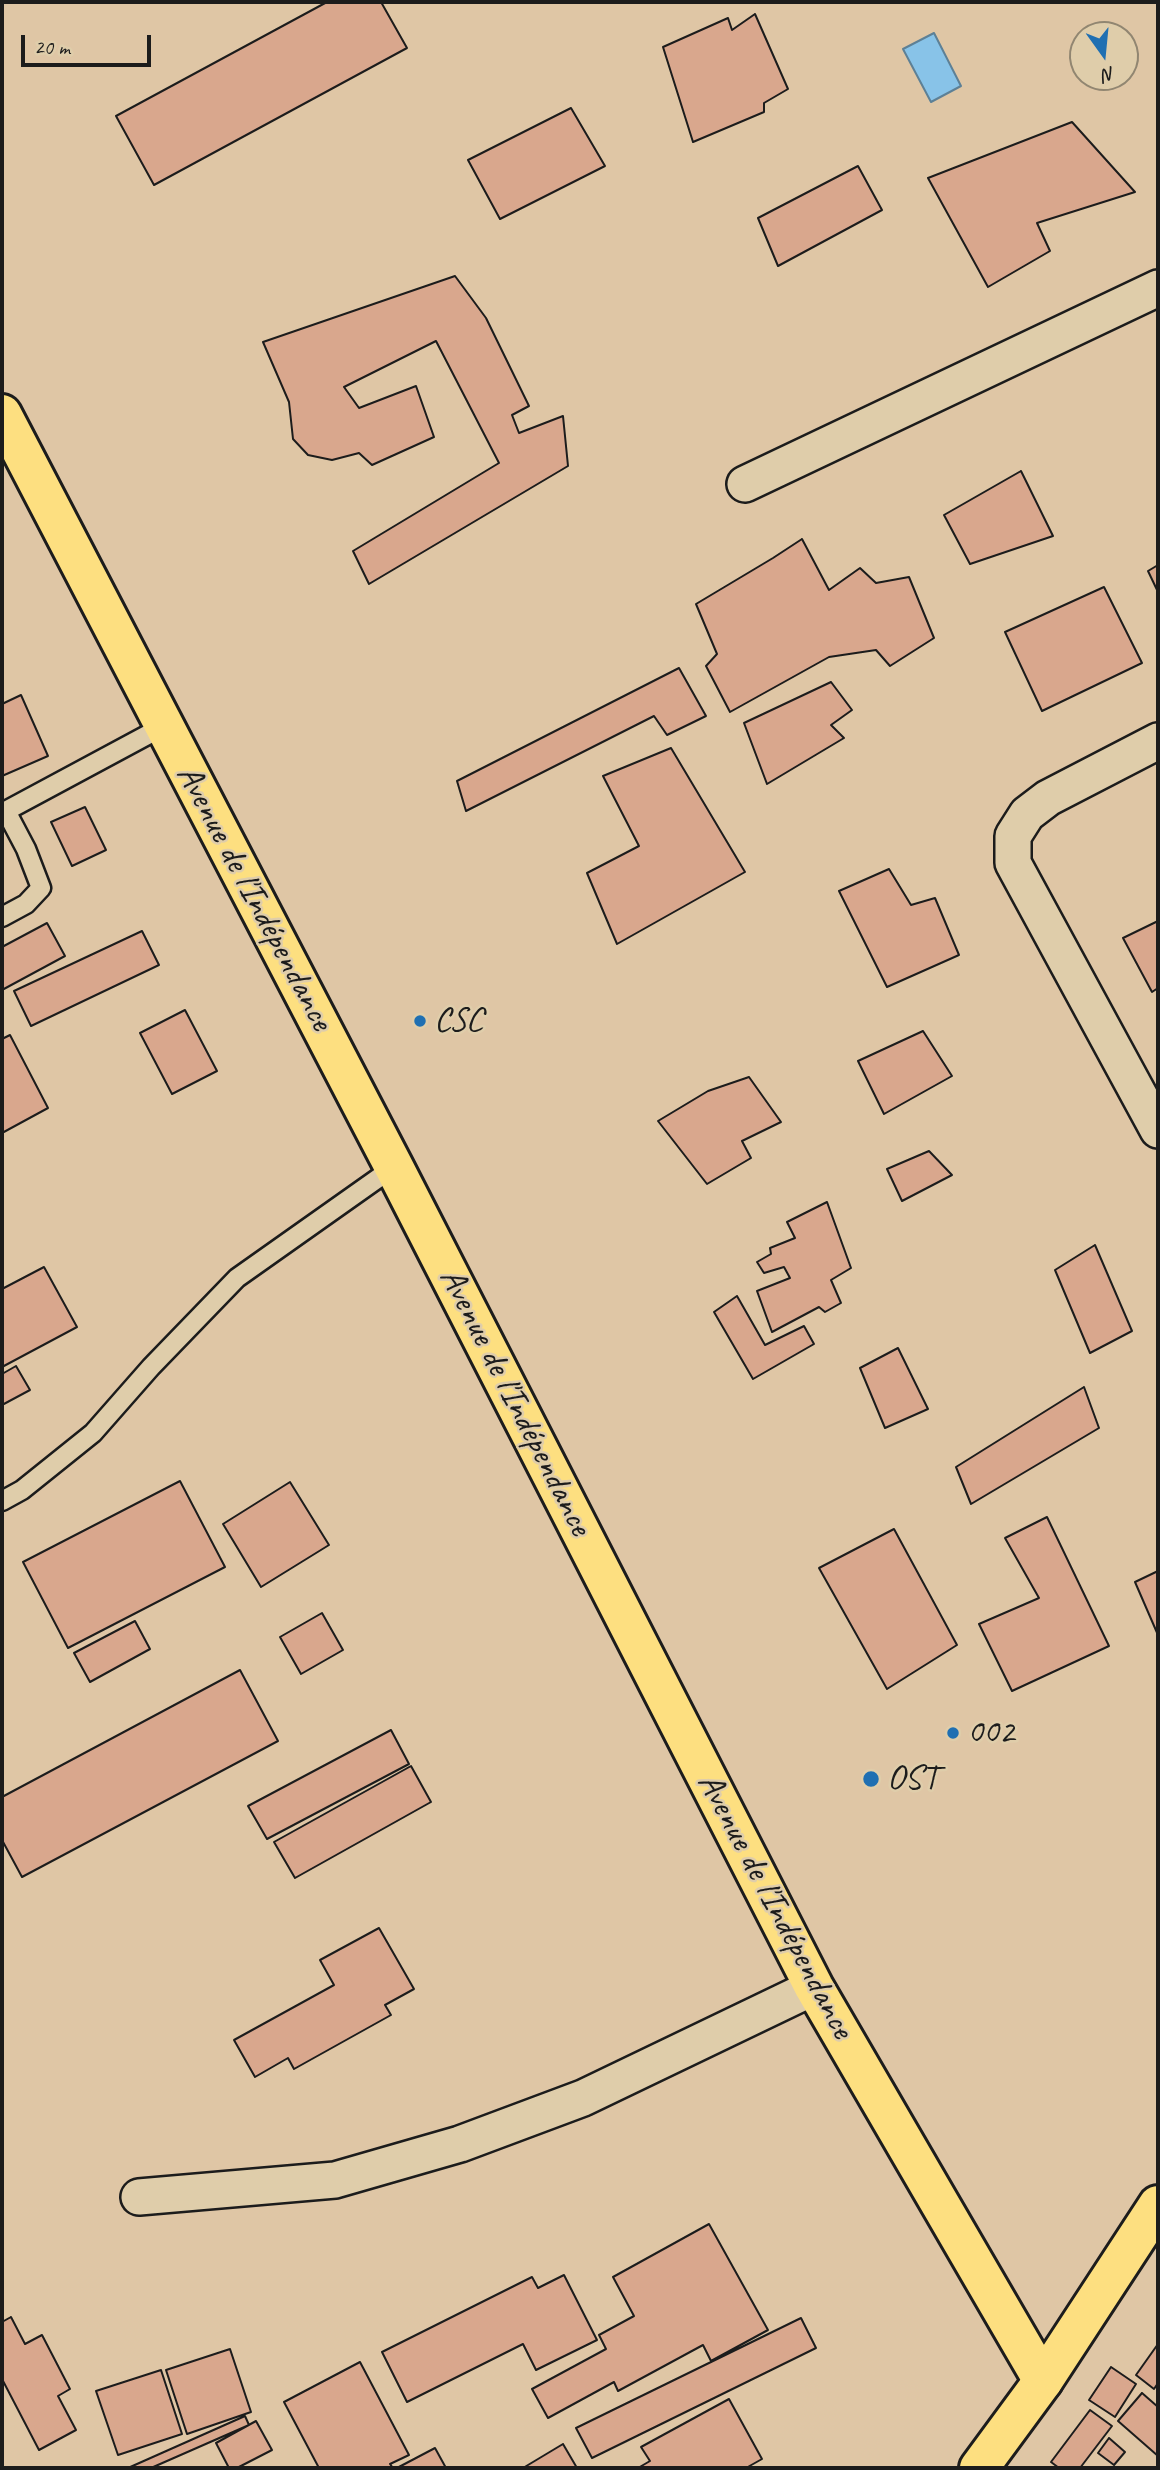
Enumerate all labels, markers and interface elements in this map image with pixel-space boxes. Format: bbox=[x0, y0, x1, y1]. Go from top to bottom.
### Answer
scale bar bbox=[24, 21, 154, 65]
north arrow bbox=[1069, 21, 1139, 91]
text: 20 m bbox=[34, 34, 70, 60]
text: N bbox=[1100, 61, 1118, 87]
street label: Avenue de l'Indépendance bbox=[166, 758, 342, 1038]
place label: CSC bbox=[434, 1000, 483, 1042]
marker: CSC bbox=[412, 1013, 428, 1029]
street label: Avenue de l'Indépendance bbox=[429, 1261, 601, 1543]
place label: 002 bbox=[967, 1712, 1014, 1754]
marker: 002 bbox=[945, 1725, 961, 1741]
place label: OST bbox=[887, 1758, 938, 1800]
street label: Avenue de l'Indépendance bbox=[687, 1766, 863, 2046]
marker: OST bbox=[861, 1769, 881, 1789]

